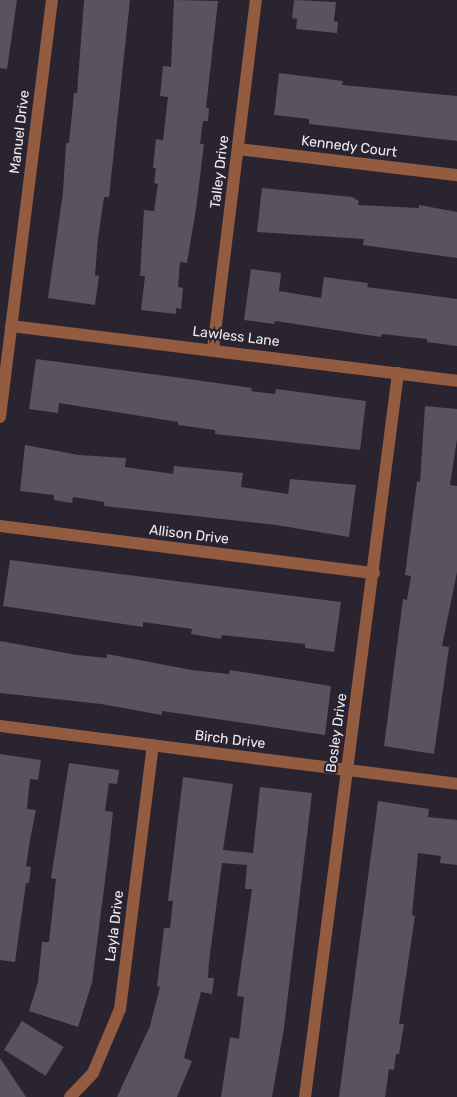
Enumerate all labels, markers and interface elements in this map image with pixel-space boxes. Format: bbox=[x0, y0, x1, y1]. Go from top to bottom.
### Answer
street label: Manuel Drive bbox=[7, 89, 33, 175]
street label: Kennedy Court bbox=[300, 133, 398, 161]
street label: Talley Drive bbox=[207, 134, 233, 210]
street label: Lawless Lane bbox=[191, 323, 281, 351]
street label: Allison Drive bbox=[148, 522, 230, 548]
street label: Bosley Drive bbox=[323, 692, 351, 774]
street label: Birch Drive bbox=[194, 727, 266, 753]
street label: Layla Drive bbox=[102, 890, 128, 962]

